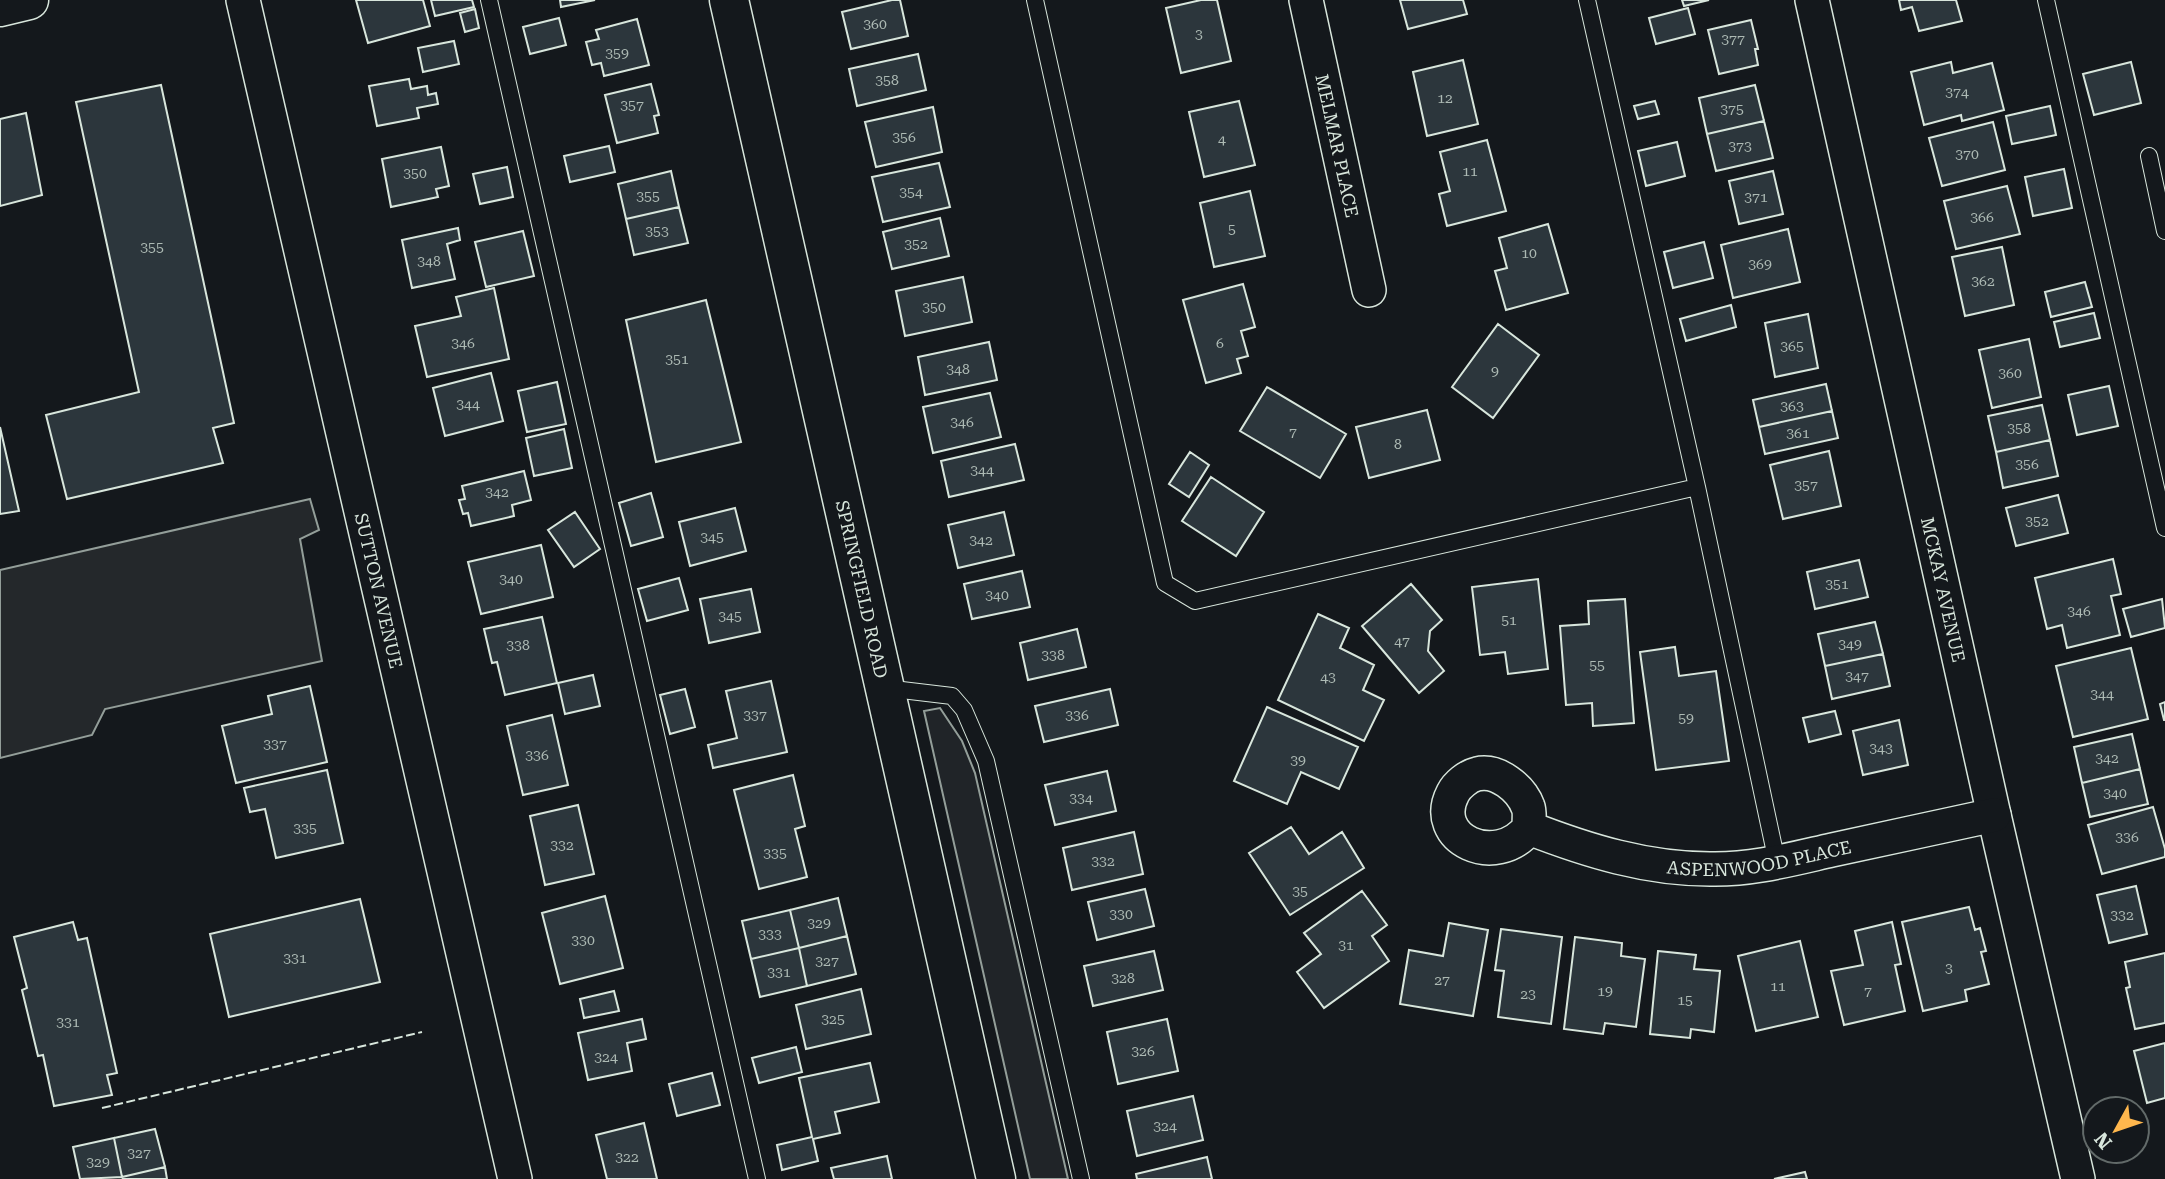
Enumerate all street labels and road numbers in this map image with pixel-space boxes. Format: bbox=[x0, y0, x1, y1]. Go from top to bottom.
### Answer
street label: MELMAR PLACE bbox=[1312, 72, 1363, 219]
street label: SPRINGFIELD ROAD bbox=[832, 498, 893, 680]
street label: SUTTON AVENUE bbox=[351, 511, 407, 670]
street label: MCKAY AVENUE bbox=[1917, 515, 1970, 664]
street label: ASPENWOOD PLACE bbox=[1666, 836, 1853, 880]

